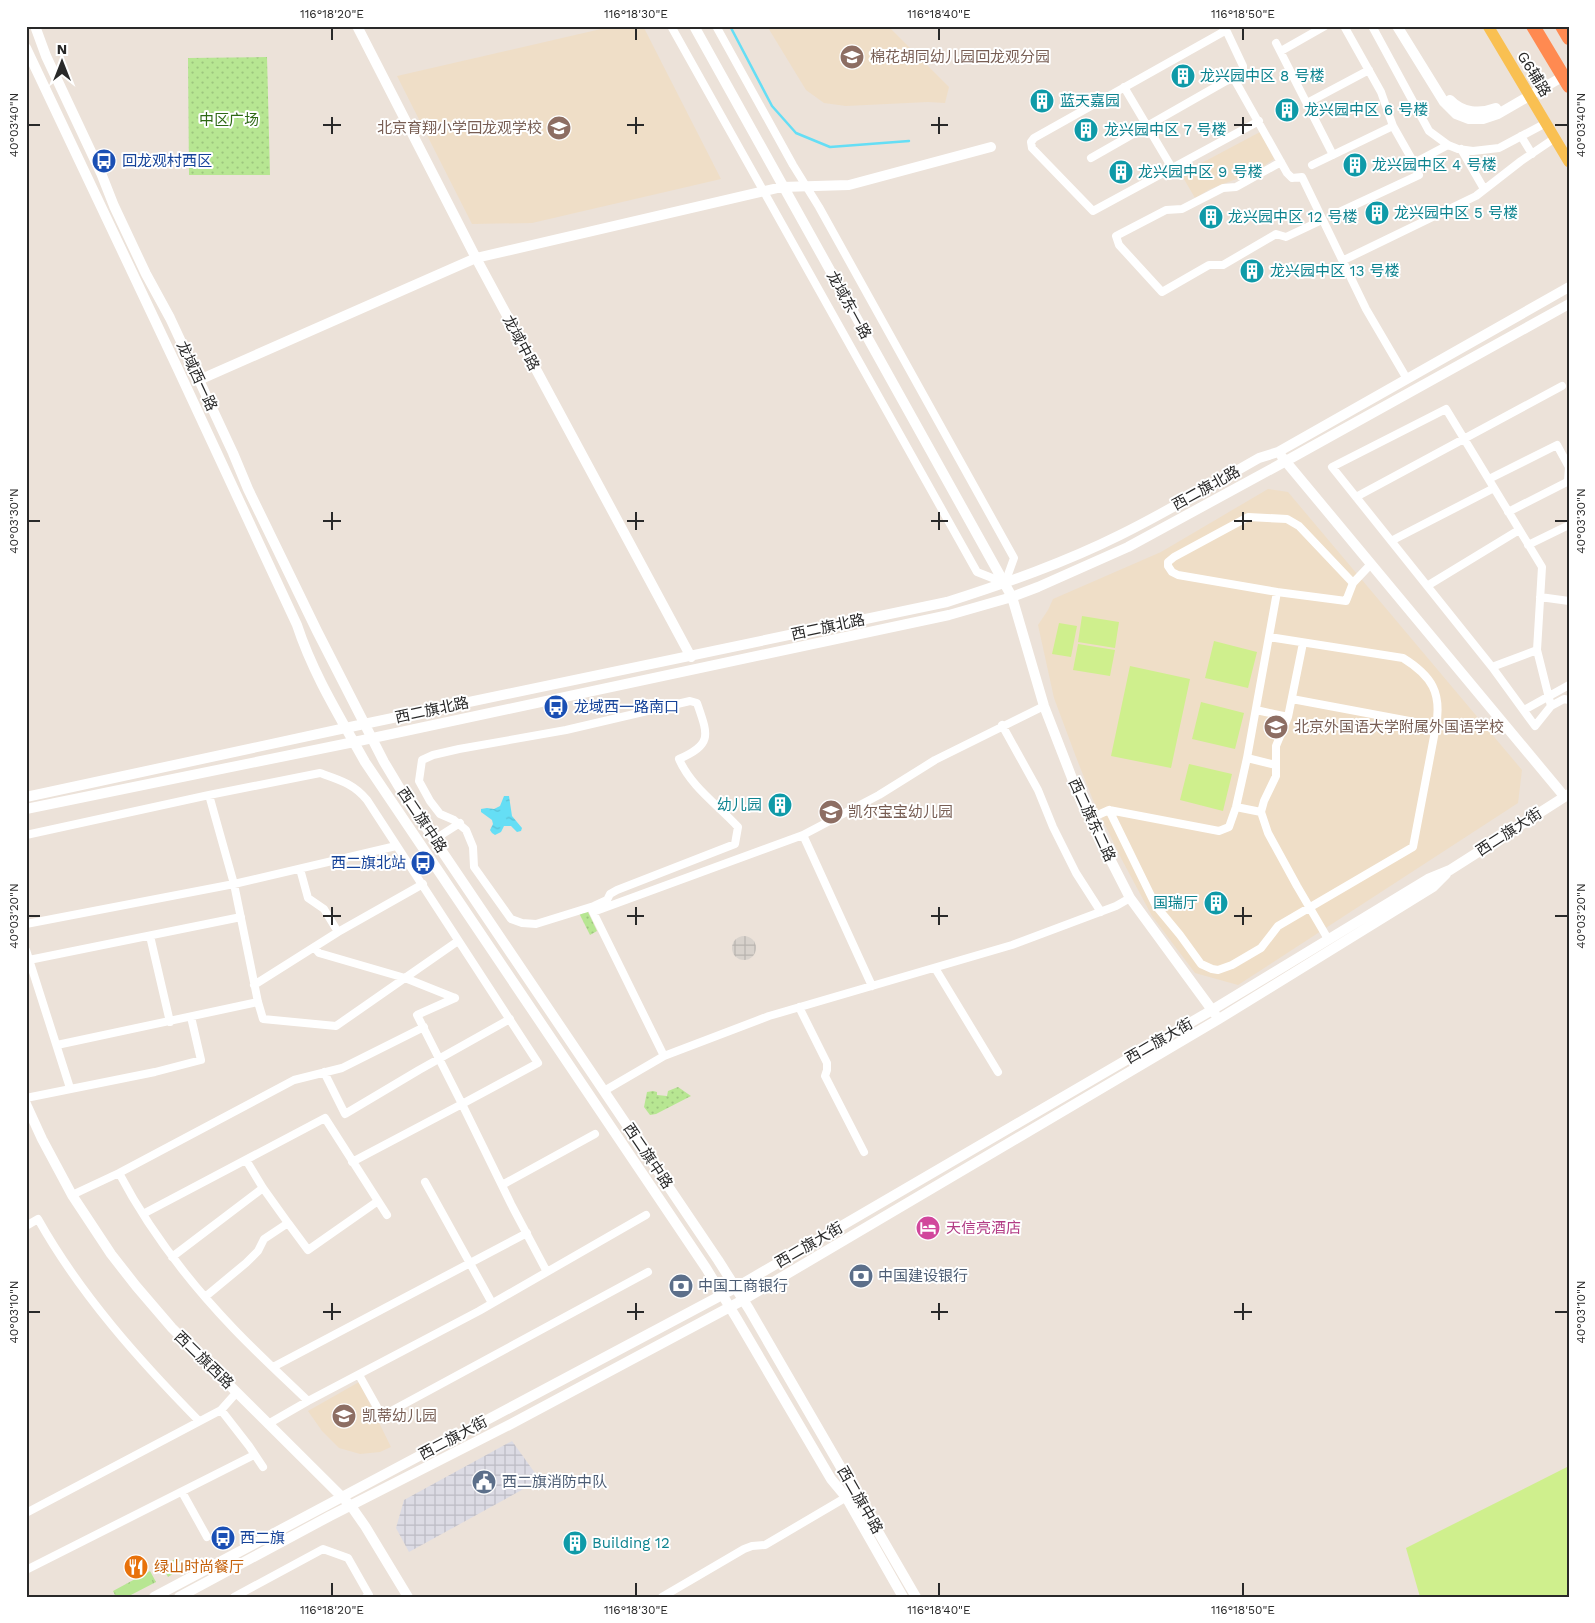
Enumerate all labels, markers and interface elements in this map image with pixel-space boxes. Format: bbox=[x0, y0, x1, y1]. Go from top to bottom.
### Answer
text: 116°18'20"E bbox=[300, 7, 364, 21]
text: 116°18'30"E bbox=[604, 7, 668, 21]
text: 116°18'40"E bbox=[907, 7, 971, 21]
text: 116°18'50"E bbox=[1211, 7, 1275, 21]
north arrow bbox=[38, 38, 88, 88]
text: N bbox=[57, 41, 67, 57]
school or university icon: 棉花胡同幼儿园回龙观分园 bbox=[839, 44, 865, 70]
place label: 棉花胡同幼儿园回龙观分园 bbox=[870, 48, 1050, 66]
street label: G6辅路 bbox=[1513, 48, 1555, 100]
building icon: 龙兴园中区 8 号楼 bbox=[1170, 63, 1196, 89]
place label: 龙兴园中区 8 号楼 bbox=[1200, 67, 1324, 85]
building icon: 蓝天嘉园 bbox=[1029, 88, 1055, 114]
place label: 蓝天嘉园 bbox=[1060, 92, 1120, 110]
text: 40°03'40"N bbox=[7, 93, 21, 157]
text: 40°03'40"N bbox=[1574, 93, 1588, 157]
building icon: 龙兴园中区 6 号楼 bbox=[1274, 97, 1300, 123]
place label: 龙兴园中区 6 号楼 bbox=[1304, 101, 1428, 119]
park label: 中区广场 bbox=[199, 111, 259, 129]
school or university icon: 北京育翔小学回龙观学校 bbox=[546, 115, 572, 141]
building icon: 龙兴园中区 7 号楼 bbox=[1073, 117, 1099, 143]
place label: 北京育翔小学回龙观学校 bbox=[377, 119, 542, 137]
place label: 龙兴园中区 7 号楼 bbox=[1104, 121, 1227, 139]
bus stop icon: 回龙观村西区 bbox=[91, 148, 117, 174]
place label: 回龙观村西区 bbox=[122, 152, 212, 170]
building icon: 龙兴园中区 4 号楼 bbox=[1342, 152, 1368, 178]
place label: 龙兴园中区 4 号楼 bbox=[1372, 156, 1496, 174]
building icon: 龙兴园中区 9 号楼 bbox=[1108, 159, 1134, 185]
place label: 龙兴园中区 9 号楼 bbox=[1138, 163, 1263, 181]
building icon: 龙兴园中区 5 号楼 bbox=[1364, 200, 1390, 226]
building icon: 龙兴园中区 12 号楼 bbox=[1198, 204, 1224, 230]
place label: 龙兴园中区 5 号楼 bbox=[1394, 204, 1518, 222]
place label: 龙兴园中区 12 号楼 bbox=[1228, 208, 1358, 226]
building icon: 龙兴园中区 13 号楼 bbox=[1239, 258, 1265, 284]
place label: 龙兴园中区 13 号楼 bbox=[1270, 262, 1400, 280]
street label: 龙域东一路 bbox=[823, 268, 875, 342]
street label: 龙域中路 bbox=[499, 312, 543, 374]
street label: 龙域西一路 bbox=[173, 338, 221, 414]
street label: 西二旗北路 bbox=[1169, 462, 1243, 514]
text: 40°03'30"N bbox=[7, 488, 21, 554]
text: 40°03'30"N bbox=[1574, 488, 1588, 554]
street label: 西二旗北路 bbox=[789, 610, 867, 644]
street label: 西二旗北路 bbox=[393, 693, 471, 727]
bus stop icon: 龙域西一路南口 bbox=[543, 694, 569, 720]
place label: 龙域西一路南口 bbox=[574, 698, 679, 716]
school or university icon: 北京外国语大学附属外国语学校 bbox=[1263, 714, 1289, 740]
place label: 北京外国语大学附属外国语学校 bbox=[1294, 718, 1504, 736]
street label: 西二旗东二路 bbox=[1065, 775, 1119, 865]
street label: 西二旗中路 bbox=[394, 784, 450, 856]
building icon: 幼儿园 bbox=[767, 792, 793, 818]
place label: 幼儿园 bbox=[717, 796, 762, 814]
school or university icon: 凯尔宝宝幼儿园 bbox=[818, 799, 844, 825]
place label: 凯尔宝宝幼儿园 bbox=[848, 803, 953, 821]
street label: 西二旗大街 bbox=[1473, 804, 1545, 860]
bus stop icon: 西二旗北站 bbox=[410, 850, 436, 876]
place label: 西二旗北站 bbox=[331, 854, 406, 872]
text: 40°03'20"N bbox=[7, 883, 21, 949]
text: 40°03'20"N bbox=[1574, 883, 1588, 949]
building icon: 国瑞厅 bbox=[1203, 890, 1229, 916]
place label: 国瑞厅 bbox=[1153, 894, 1198, 912]
street label: 西二旗大街 bbox=[1122, 1014, 1196, 1068]
street label: 西二旗中路 bbox=[620, 1120, 676, 1192]
hotel icon: 天信亮酒店 bbox=[915, 1215, 941, 1241]
street label: 西二旗大街 bbox=[772, 1218, 846, 1272]
place label: 天信亮酒店 bbox=[946, 1219, 1021, 1237]
bank icon: 中国建设银行 bbox=[848, 1263, 874, 1289]
place label: 中国建设银行 bbox=[878, 1267, 968, 1285]
bank icon: 中国工商银行 bbox=[668, 1273, 694, 1299]
place label: 中国工商银行 bbox=[698, 1277, 788, 1295]
text: 40°03'10"N bbox=[7, 1280, 21, 1344]
text: 40°03'10"N bbox=[1574, 1280, 1588, 1344]
street label: 西二旗西路 bbox=[171, 1327, 237, 1393]
school or university icon: 凯蒂幼儿园 bbox=[331, 1403, 357, 1429]
place label: 凯蒂幼儿园 bbox=[362, 1407, 437, 1425]
street label: 西二旗大街 bbox=[416, 1412, 490, 1464]
street label: 西二旗中路 bbox=[833, 1463, 887, 1537]
public building icon: 西二旗消防中队 bbox=[471, 1469, 497, 1495]
place label: 西二旗消防中队 bbox=[502, 1473, 607, 1491]
bus stop icon: 西二旗 bbox=[210, 1525, 236, 1551]
place label: 西二旗 bbox=[240, 1529, 285, 1547]
building icon: Building 12 bbox=[562, 1530, 588, 1556]
place label: Building 12 bbox=[592, 1534, 670, 1552]
restaurant icon: 绿山时尚餐厅 bbox=[123, 1554, 149, 1580]
place label: 绿山时尚餐厅 bbox=[154, 1558, 244, 1576]
text: 116°18'20"E bbox=[300, 1603, 364, 1617]
text: 116°18'30"E bbox=[604, 1603, 668, 1617]
text: 116°18'40"E bbox=[907, 1603, 971, 1617]
text: 116°18'50"E bbox=[1211, 1603, 1275, 1617]

